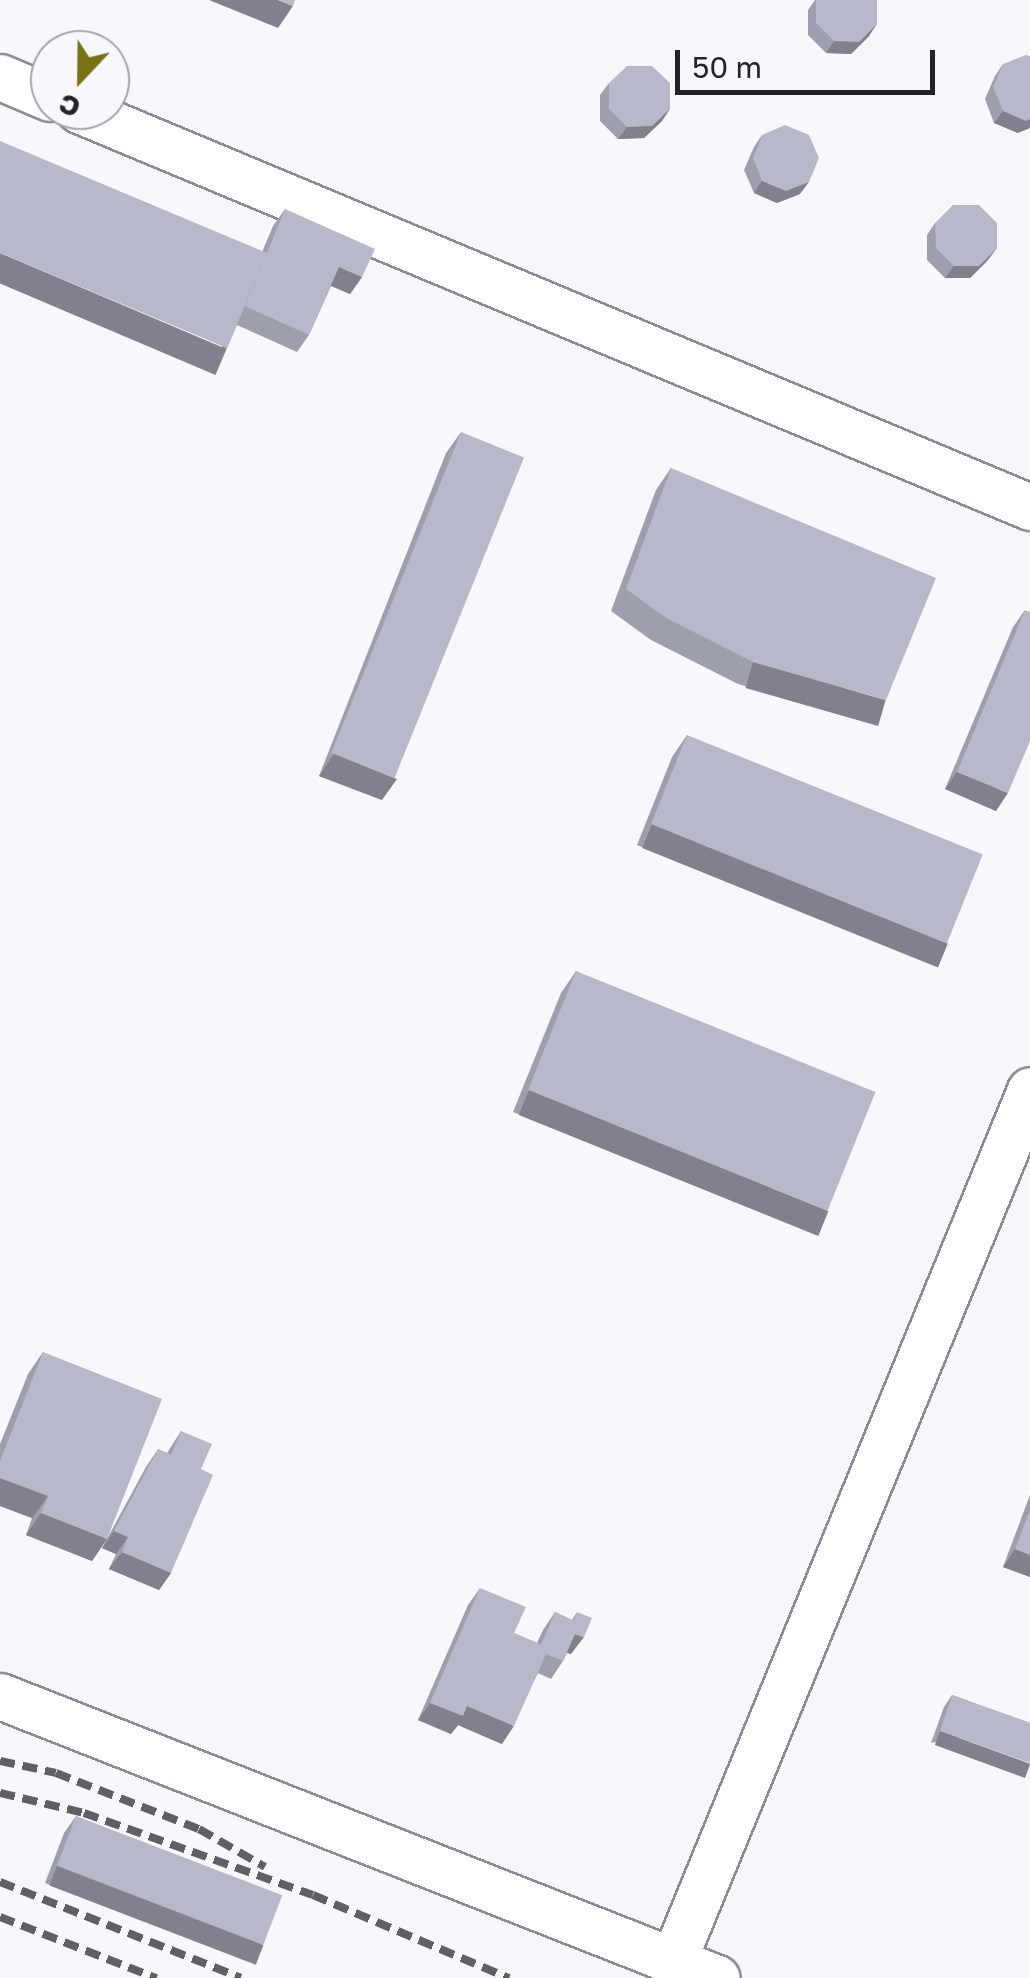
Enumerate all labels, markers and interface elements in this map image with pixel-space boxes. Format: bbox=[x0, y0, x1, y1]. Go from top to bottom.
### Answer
north arrow bbox=[30, 30, 130, 130]
scale bar bbox=[680, 30, 940, 92]
text: 50 m bbox=[692, 49, 762, 85]
text: С bbox=[54, 87, 85, 125]

